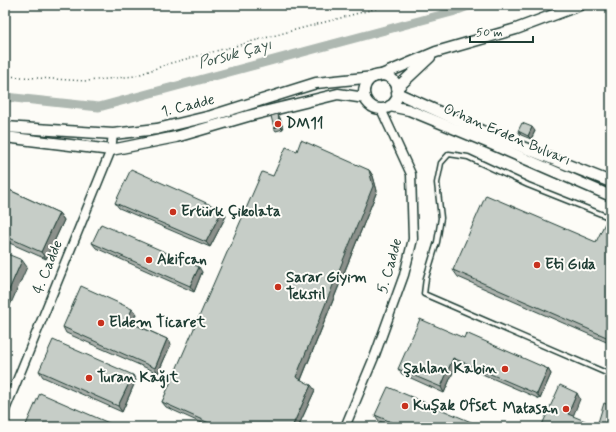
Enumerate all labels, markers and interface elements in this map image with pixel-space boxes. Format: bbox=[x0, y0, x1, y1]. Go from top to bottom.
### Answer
scale bar bbox=[470, 18, 533, 44]
text: 50 m bbox=[476, 25, 503, 41]
water label: Porsuk Çayı bbox=[196, 34, 275, 74]
street label: 1. Cadde bbox=[159, 90, 217, 122]
street label: Orhan Erden Bulvarı bbox=[440, 99, 574, 171]
place label: DM11 bbox=[286, 114, 323, 134]
marker: DM11 bbox=[273, 119, 283, 129]
place label: Ertürk Çikolata bbox=[181, 202, 281, 222]
marker: Ertürk Çikolata bbox=[168, 207, 178, 217]
street label: 5. Cadde bbox=[373, 236, 407, 296]
street label: 4. Cadde bbox=[28, 237, 68, 297]
place label: Akifcan bbox=[157, 250, 207, 270]
marker: Akifcan bbox=[144, 255, 154, 265]
place label: Eti Gıda bbox=[545, 255, 596, 275]
marker: Eti Gıda bbox=[532, 260, 542, 270]
place label: Sarar Giyim Tekstil bbox=[286, 268, 367, 305]
marker: Sarar Giyim Tekstil bbox=[273, 282, 283, 292]
place label: Eldem Ticaret bbox=[109, 313, 207, 333]
marker: Eldem Ticaret bbox=[96, 318, 106, 328]
place label: Şahlan Kabin bbox=[403, 359, 497, 379]
marker: Şahlan Kabin bbox=[500, 364, 510, 374]
place label: Turan Kağıt bbox=[97, 368, 180, 389]
marker: Turan Kağıt bbox=[84, 373, 94, 383]
place label: Kuşak Ofset bbox=[413, 396, 498, 416]
place label: Matasan bbox=[503, 399, 558, 419]
marker: Kuşak Ofset bbox=[400, 401, 410, 411]
marker: Matasan bbox=[561, 404, 571, 414]

